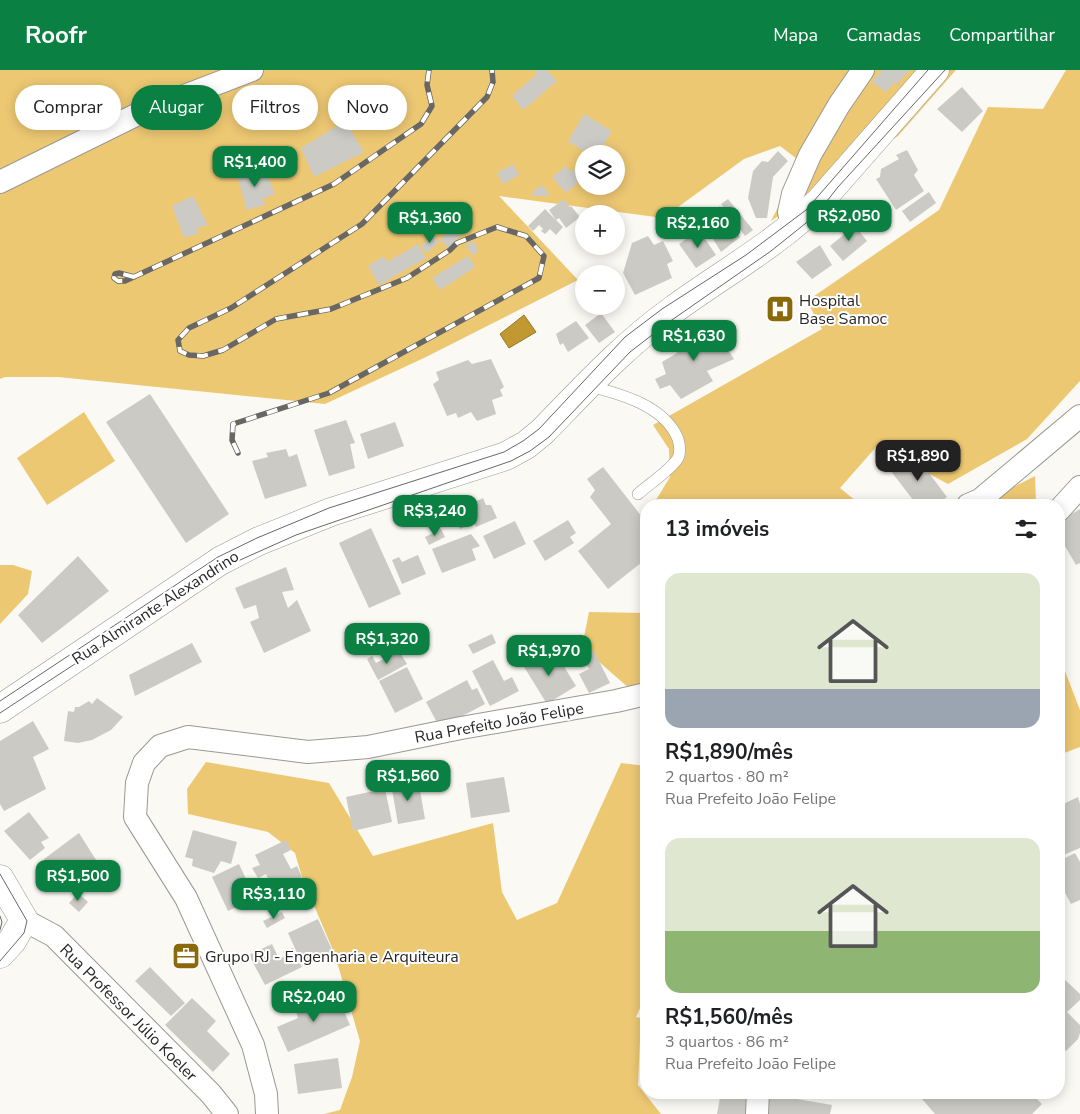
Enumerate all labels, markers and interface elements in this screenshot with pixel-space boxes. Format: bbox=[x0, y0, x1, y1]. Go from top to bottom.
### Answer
text: Roofr bbox=[25, 19, 87, 51]
text: Mapa bbox=[773, 23, 818, 47]
text: Camadas bbox=[846, 23, 921, 47]
text: Compartilhar bbox=[949, 23, 1055, 47]
chip: Comprar bbox=[15, 85, 121, 130]
chip: Alugar bbox=[131, 85, 222, 130]
chip: Filtros bbox=[232, 85, 318, 130]
chip: Novo bbox=[328, 85, 407, 130]
map controls bbox=[575, 145, 625, 315]
button: layers bbox=[575, 145, 625, 195]
pin: R$1,400 bbox=[209, 146, 301, 188]
text: R$1,400 bbox=[224, 151, 286, 173]
pin: R$2,050 bbox=[803, 200, 895, 242]
pin: R$1,360 bbox=[384, 202, 476, 244]
button: + bbox=[575, 205, 625, 255]
text: R$2,050 bbox=[818, 205, 880, 227]
pin: R$2,160 bbox=[652, 206, 744, 249]
text: R$1,360 bbox=[399, 207, 461, 229]
text: R$2,160 bbox=[667, 212, 729, 234]
button: − bbox=[575, 265, 625, 315]
place label: Hospital Base Samoc bbox=[799, 290, 888, 330]
hospital icon: Hospital Base Samoc bbox=[765, 294, 795, 324]
pin: R$1,630 bbox=[648, 320, 740, 362]
text: R$1,630 bbox=[663, 325, 725, 347]
pin: R$1,890 bbox=[872, 440, 964, 482]
text: R$1,890 bbox=[887, 445, 949, 467]
pin: R$3,240 bbox=[389, 494, 481, 537]
text: R$3,240 bbox=[404, 500, 466, 522]
text: 13 imóveis bbox=[665, 515, 769, 543]
icon: filters bbox=[1012, 515, 1040, 543]
street label: Rua Almirante Alexandrino bbox=[68, 545, 243, 670]
icon: home bbox=[808, 606, 898, 696]
pin: R$1,320 bbox=[341, 622, 433, 665]
text: R$1,320 bbox=[356, 628, 418, 650]
pin: R$1,970 bbox=[503, 634, 595, 677]
text: R$1,970 bbox=[518, 640, 580, 662]
street label: Rua Prefeito João Felipe bbox=[413, 697, 585, 749]
text: R$1,890/mês bbox=[665, 738, 793, 766]
pin: R$1,560 bbox=[362, 760, 454, 802]
text: R$1,560 bbox=[377, 765, 439, 787]
text: 2 quartos · 80 m² bbox=[665, 766, 789, 788]
text: Rua Prefeito João Felipe bbox=[665, 788, 836, 810]
pin: R$1,500 bbox=[32, 860, 124, 902]
text: R$1,500 bbox=[47, 865, 109, 887]
icon: home bbox=[808, 871, 898, 961]
pin: R$3,110 bbox=[228, 878, 320, 920]
text: R$3,110 bbox=[243, 883, 305, 905]
street label: Rua Professor Júlio Koeler bbox=[55, 939, 202, 1086]
office icon: Grupo RJ - Engenharia e Arquiteura bbox=[171, 941, 201, 971]
place label: Grupo RJ - Engenharia e Arquiteura bbox=[205, 946, 459, 968]
pin: R$2,040 bbox=[268, 980, 360, 1023]
text: R$2,040 bbox=[283, 986, 345, 1008]
text: R$1,560/mês bbox=[665, 1003, 793, 1031]
text: 3 quartos · 86 m² bbox=[665, 1031, 789, 1053]
text: Rua Prefeito João Felipe bbox=[665, 1053, 836, 1075]

